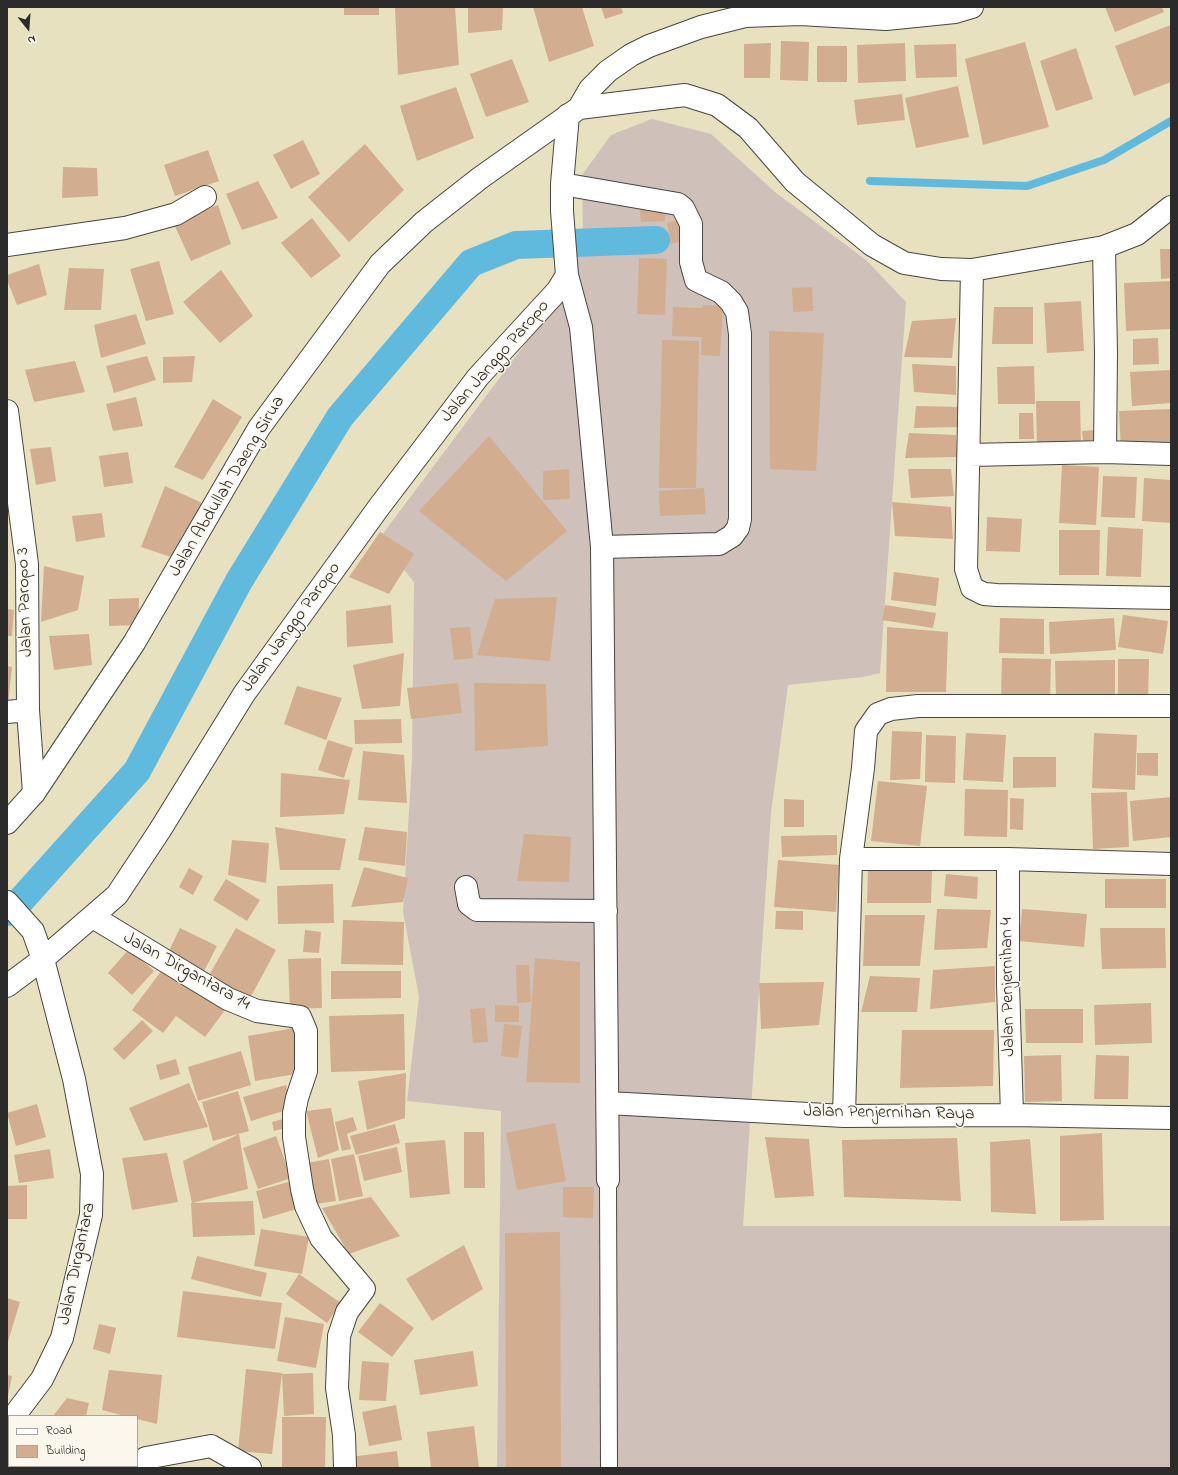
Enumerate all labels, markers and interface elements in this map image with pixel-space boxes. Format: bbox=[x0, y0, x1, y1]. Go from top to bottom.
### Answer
north arrow bbox=[8, 8, 48, 48]
text: N bbox=[26, 31, 37, 48]
street label: Jalan Janggo Paropo bbox=[437, 296, 555, 428]
street label: Jalan Abdullah Daeng Sirua bbox=[165, 393, 291, 581]
street label: Jalan Paropo 3 bbox=[13, 547, 39, 657]
street label: Jalan Janggo Paropo bbox=[238, 559, 346, 697]
street label: Jalan Penjernihan 4 bbox=[997, 917, 1021, 1057]
street label: Jalan Dirgantara 14 bbox=[119, 928, 253, 1016]
street label: Jalan Penjernihan Raya bbox=[803, 1102, 975, 1126]
street label: Jalan Dirgantara bbox=[55, 1201, 101, 1327]
legend bbox=[8, 1415, 138, 1467]
text: Road bbox=[46, 1422, 72, 1440]
text: Building bbox=[46, 1442, 85, 1460]

